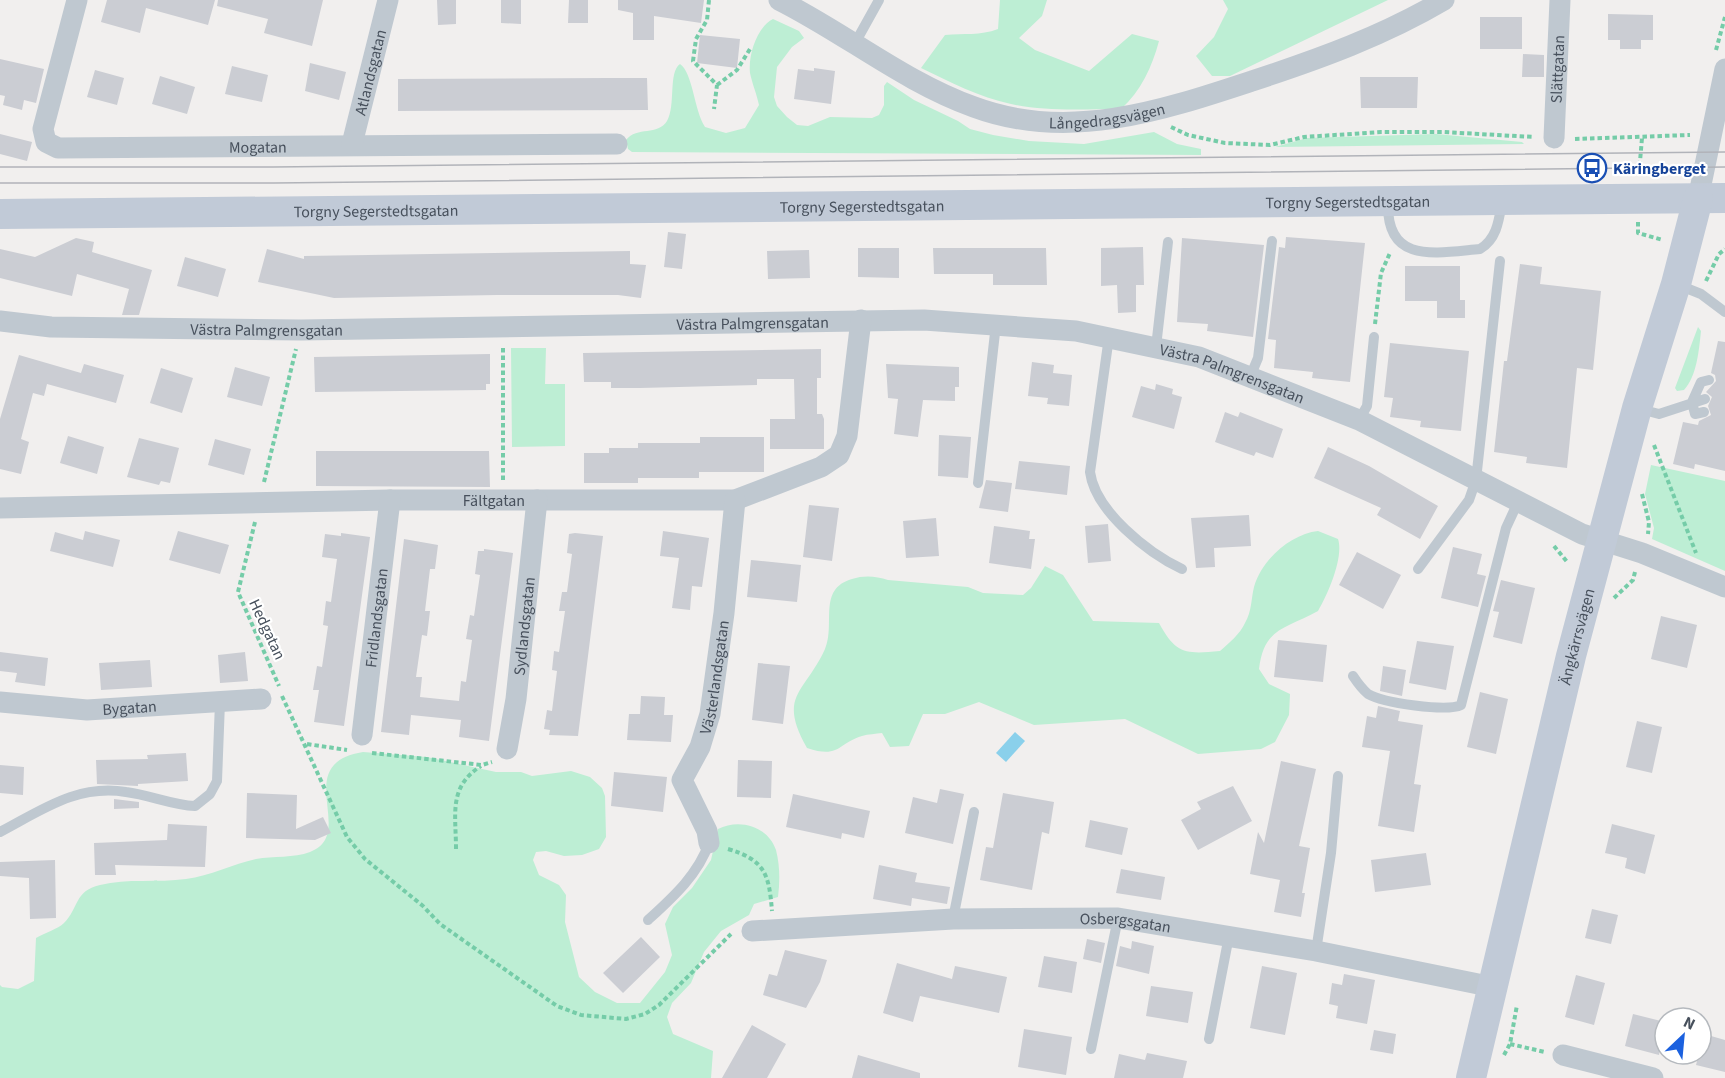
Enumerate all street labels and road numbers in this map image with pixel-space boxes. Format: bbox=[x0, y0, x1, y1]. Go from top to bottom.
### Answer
street label: Atlandsgatan bbox=[350, 27, 392, 118]
street label: Slättgatan bbox=[1546, 34, 1570, 104]
street label: Långedragsvägen bbox=[1048, 98, 1168, 135]
street label: Mogatan bbox=[229, 136, 287, 159]
street label: Torgny Segerstedtsgatan bbox=[1265, 191, 1430, 214]
street label: Torgny Segerstedtsgatan bbox=[779, 195, 944, 219]
street label: Torgny Segerstedtsgatan bbox=[294, 200, 458, 223]
street label: Västra Palmgrensgatan bbox=[676, 312, 829, 336]
street label: Västra Palmgrensgatan bbox=[190, 319, 343, 342]
street label: Västra Palmgrensgatan bbox=[1158, 339, 1308, 409]
street label: Fältgatan bbox=[463, 490, 525, 512]
street label: Fridlandsgatan bbox=[360, 567, 394, 669]
street label: Sydlandsgatan bbox=[509, 576, 541, 677]
street label: Ängkärrsvägen bbox=[1555, 586, 1601, 687]
street label: Hedgatan bbox=[243, 595, 291, 663]
street label: Västerlandsgatan bbox=[694, 619, 735, 737]
street label: Bygatan bbox=[102, 696, 157, 721]
street label: Osbergsgatan bbox=[1080, 908, 1173, 939]

